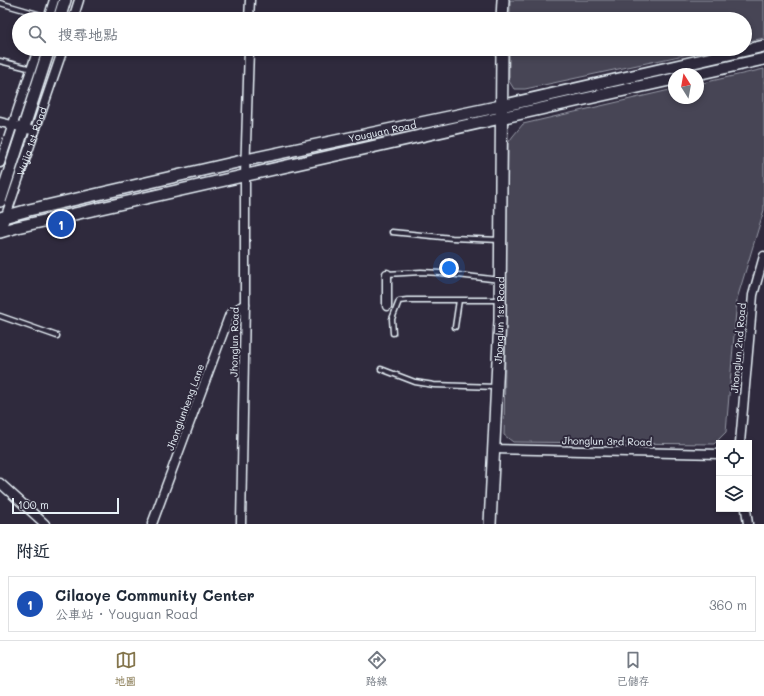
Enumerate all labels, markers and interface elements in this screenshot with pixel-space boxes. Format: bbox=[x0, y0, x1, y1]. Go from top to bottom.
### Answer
search box bbox=[12, 12, 752, 56]
icon: search bbox=[26, 23, 48, 45]
text: 搜尋地點 bbox=[58, 24, 118, 44]
north arrow bbox=[668, 68, 704, 104]
street label: Wujia 1st Road bbox=[13, 105, 50, 178]
street label: Youguan Road bbox=[347, 117, 418, 145]
pin: 1 bbox=[48, 209, 74, 239]
your location bbox=[439, 258, 459, 278]
street label: Jhonglun 1st Road bbox=[491, 277, 507, 364]
street label: Jhonglun 2nd Road bbox=[727, 302, 749, 394]
street label: Jhonglun Road bbox=[226, 307, 242, 377]
street label: Jhonglunheng Lane bbox=[163, 362, 207, 452]
street label: Jhonglun 3rd Road bbox=[562, 433, 652, 449]
map controls bbox=[716, 440, 752, 512]
button: locate bbox=[716, 440, 752, 476]
button: layers bbox=[716, 476, 752, 512]
scale bar bbox=[12, 496, 119, 515]
text: 100 m bbox=[18, 497, 49, 512]
text: 附近 bbox=[16, 539, 50, 561]
text: Cilaoye Community Center bbox=[55, 585, 255, 605]
text: 1 bbox=[27, 596, 33, 613]
text: 360 m bbox=[709, 596, 747, 613]
text: 公車站 · Youguan Road bbox=[55, 605, 198, 622]
tab: 地圖 bbox=[115, 649, 137, 688]
tab: 路線 bbox=[366, 649, 388, 688]
tab: 已儲存 bbox=[617, 649, 650, 688]

